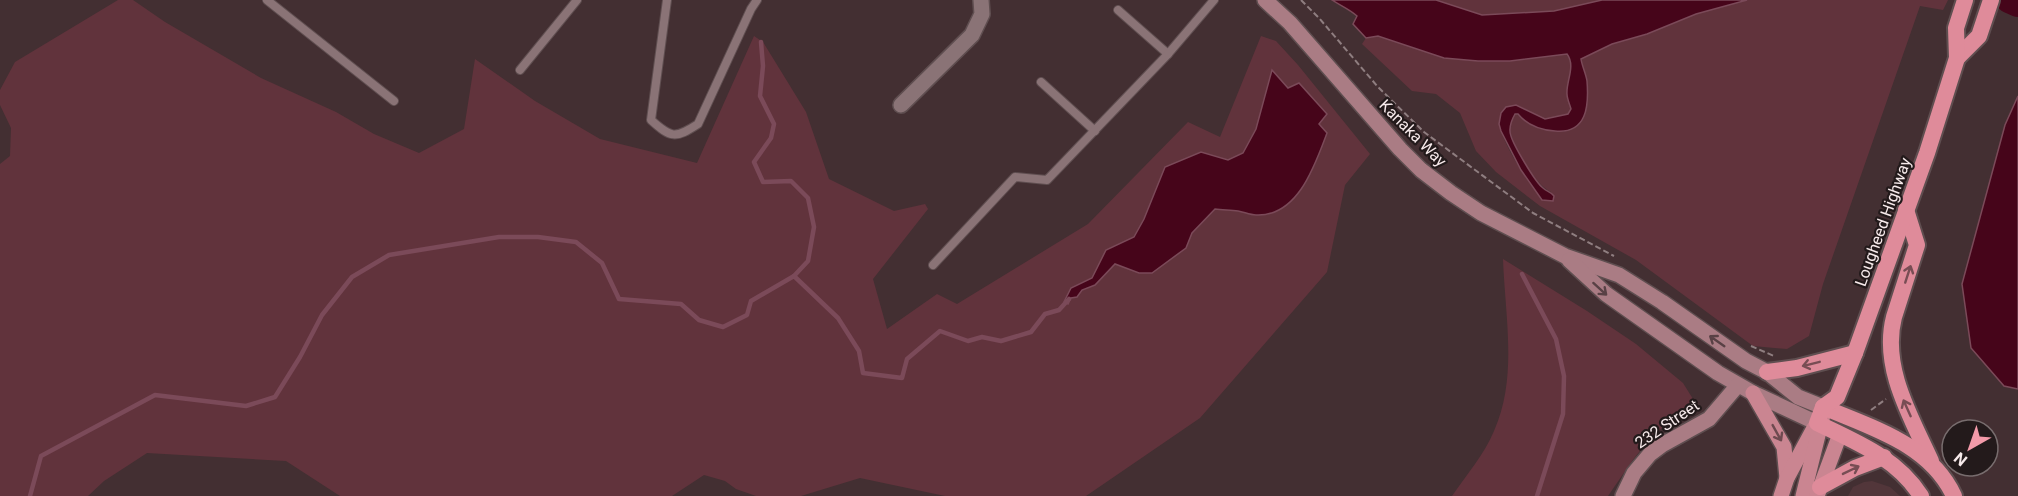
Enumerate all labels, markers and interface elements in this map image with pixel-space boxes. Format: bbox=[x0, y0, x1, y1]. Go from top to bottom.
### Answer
street label: Kanaka Way bbox=[1375, 95, 1451, 171]
street label: Lougheed Highway bbox=[1851, 155, 1915, 289]
one-way arrow bbox=[1903, 265, 1914, 284]
one-way arrow bbox=[1592, 282, 1607, 296]
one-way arrow bbox=[1709, 335, 1726, 347]
one-way arrow bbox=[1802, 359, 1821, 371]
street label: 232 Street bbox=[1631, 396, 1703, 452]
one-way arrow bbox=[1901, 399, 1912, 417]
north arrow bbox=[1940, 418, 2000, 478]
one-way arrow bbox=[1771, 424, 1783, 441]
text: N bbox=[1950, 448, 1971, 470]
one-way arrow bbox=[1842, 464, 1860, 476]

